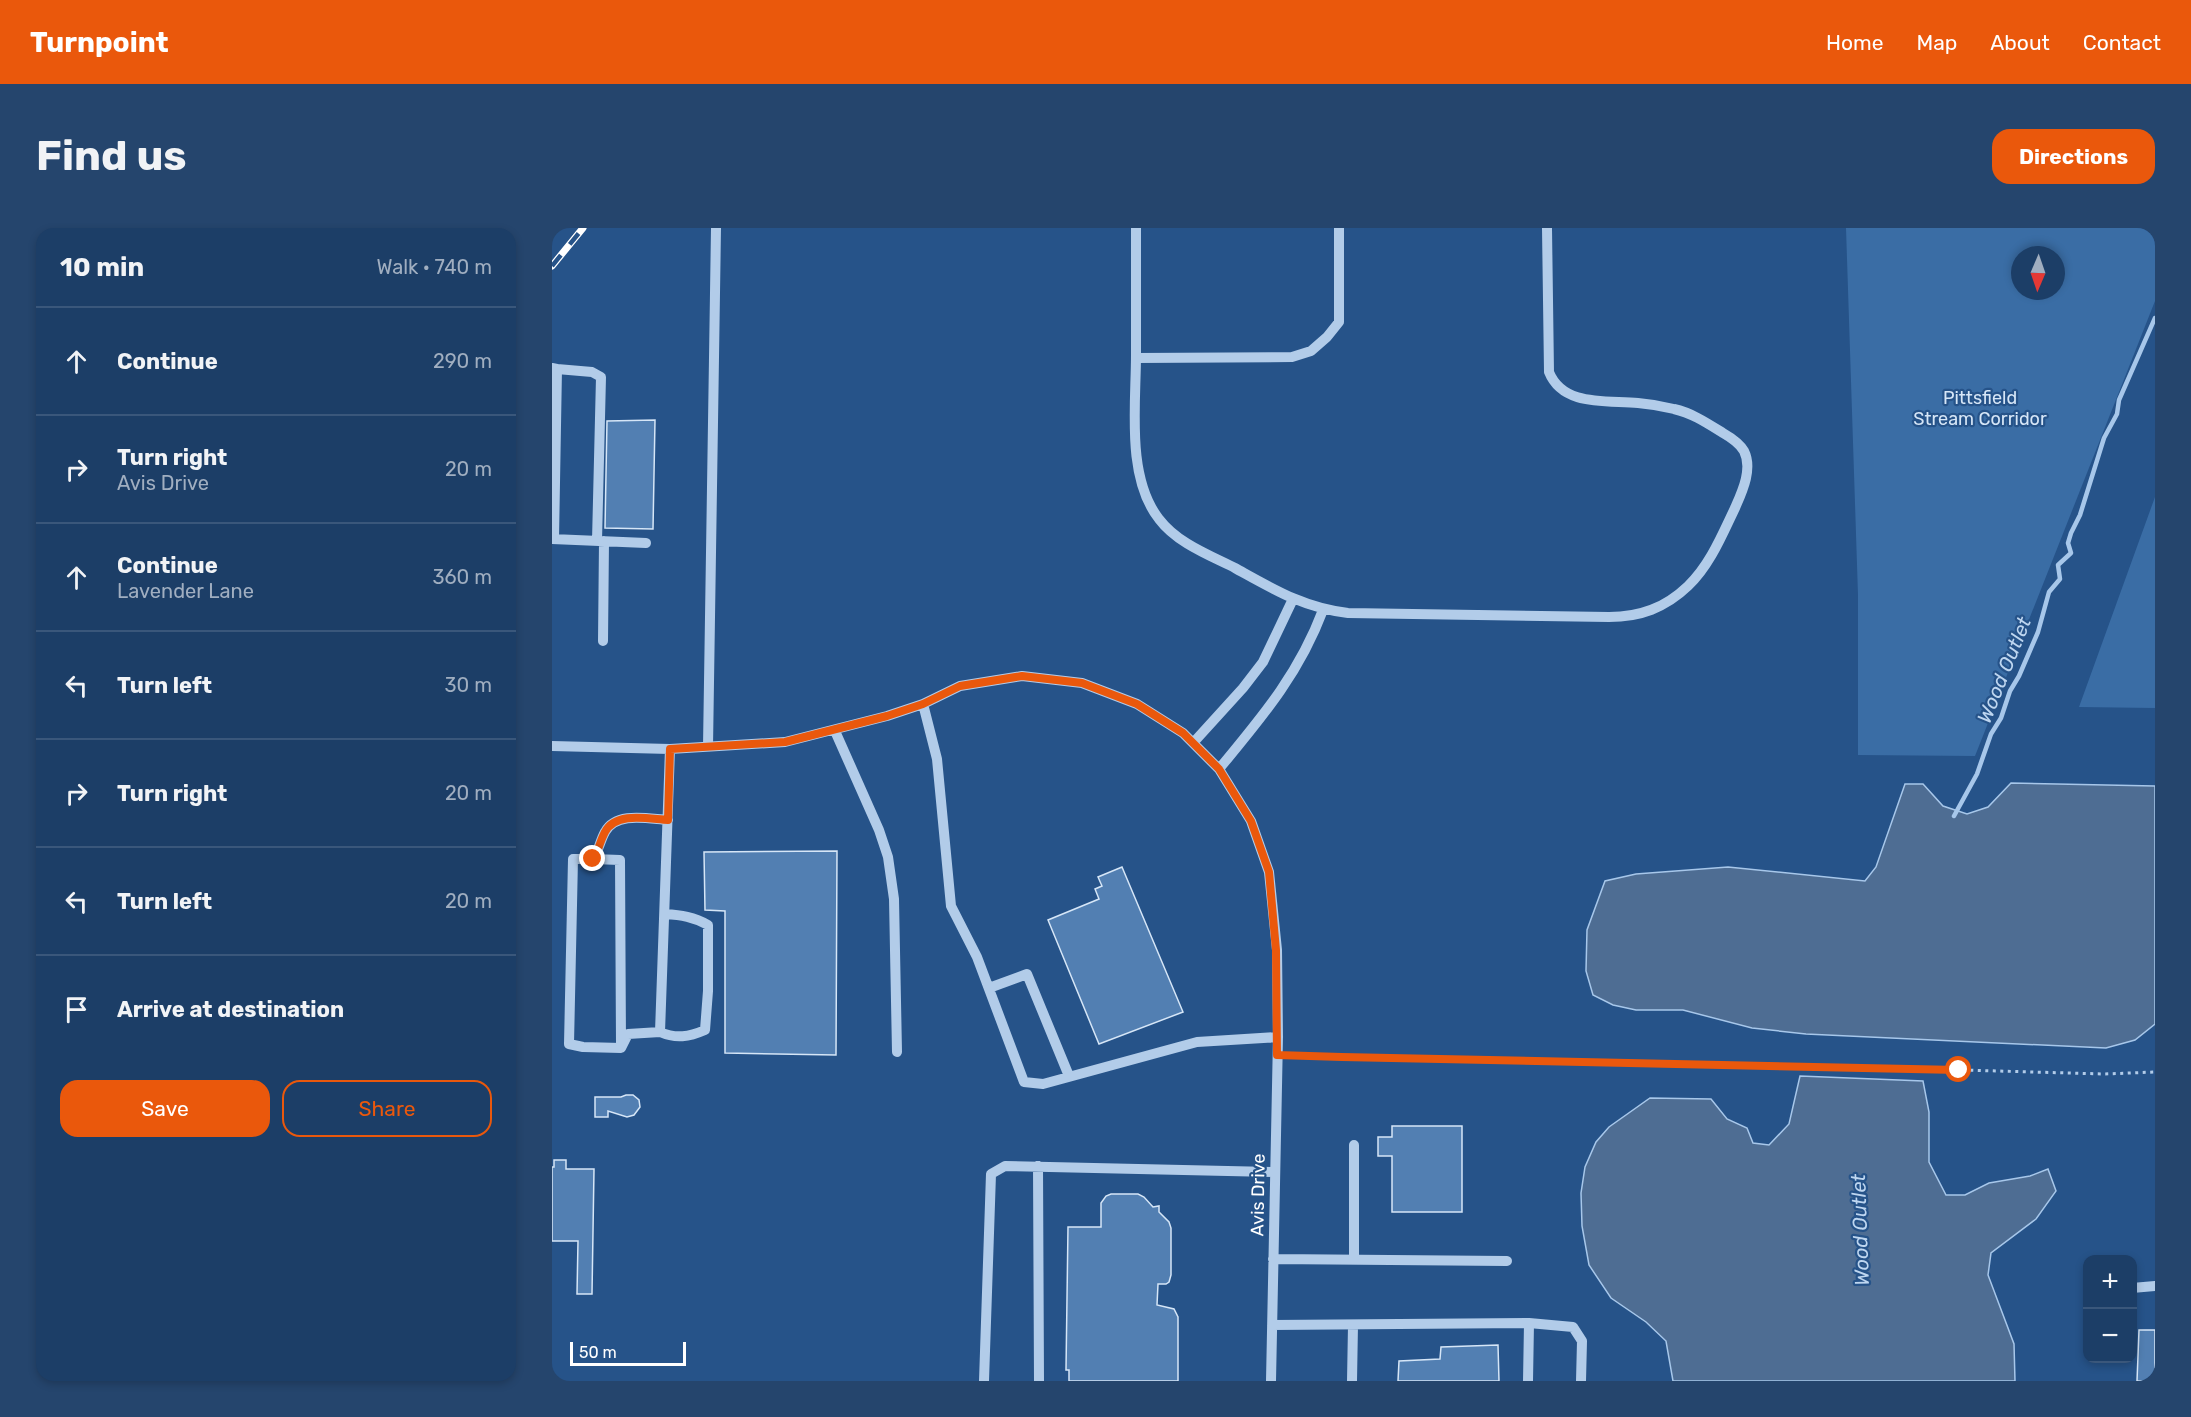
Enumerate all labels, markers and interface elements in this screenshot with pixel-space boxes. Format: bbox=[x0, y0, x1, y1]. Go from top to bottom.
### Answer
text: Turnpoint bbox=[30, 26, 169, 59]
text: Home bbox=[1826, 30, 1883, 55]
text: Map bbox=[1916, 30, 1957, 55]
text: About bbox=[1990, 30, 2050, 55]
text: Contact bbox=[2083, 30, 2161, 55]
button: Directions bbox=[1992, 129, 2155, 184]
text: Find us bbox=[36, 131, 187, 181]
north arrow bbox=[2011, 246, 2065, 300]
text: 10 min bbox=[60, 252, 144, 283]
text: Walk · 740 m bbox=[377, 255, 492, 279]
icon: ahead bbox=[60, 345, 93, 378]
text: Continue bbox=[117, 348, 218, 375]
text: 290 m bbox=[433, 349, 492, 373]
park label: Pittsfield Stream Corridor bbox=[1913, 387, 2047, 430]
text: Turn right bbox=[117, 444, 227, 471]
icon: right bbox=[60, 453, 93, 486]
text: 20 m bbox=[445, 457, 492, 481]
text: Avis Drive bbox=[117, 471, 209, 495]
text: Continue bbox=[117, 552, 218, 579]
icon: ahead bbox=[60, 561, 93, 594]
text: 360 m bbox=[433, 565, 492, 589]
text: Lavender Lane bbox=[117, 579, 254, 603]
water label: Wood Outlet bbox=[1972, 613, 2036, 727]
icon: left bbox=[60, 669, 93, 702]
text: Turn left bbox=[117, 672, 212, 699]
text: 30 m bbox=[445, 673, 492, 697]
icon: right bbox=[60, 777, 93, 810]
text: Turn right bbox=[117, 780, 227, 807]
text: 20 m bbox=[445, 781, 492, 805]
route end bbox=[579, 845, 605, 871]
icon: left bbox=[60, 885, 93, 918]
text: Turn left bbox=[117, 888, 212, 915]
text: 20 m bbox=[445, 889, 492, 913]
icon: arrive bbox=[60, 993, 93, 1026]
text: Arrive at destination bbox=[117, 996, 344, 1023]
route start bbox=[1945, 1056, 1971, 1082]
button: Save bbox=[60, 1080, 270, 1137]
button: Share bbox=[282, 1080, 492, 1137]
street label: Avis Drive bbox=[1246, 1153, 1270, 1237]
water label: Wood Outlet bbox=[1846, 1173, 1874, 1286]
map controls bbox=[2083, 1255, 2137, 1363]
button: + bbox=[2083, 1255, 2137, 1309]
button: − bbox=[2083, 1309, 2137, 1363]
scale bar bbox=[570, 1339, 686, 1366]
text: 50 m bbox=[579, 1343, 617, 1362]

